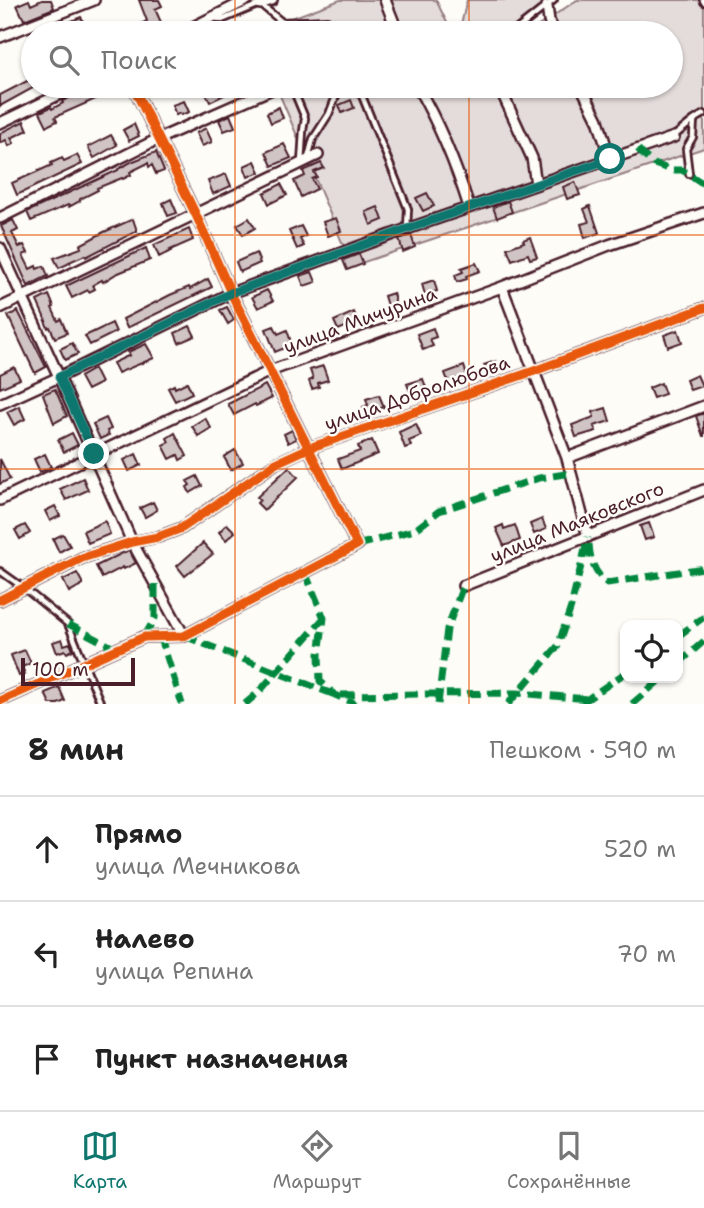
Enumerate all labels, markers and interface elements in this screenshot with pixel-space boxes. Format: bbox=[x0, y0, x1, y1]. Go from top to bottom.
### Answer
search box bbox=[21, 21, 683, 98]
icon: search bbox=[45, 41, 83, 79]
text: Поиск bbox=[101, 42, 177, 77]
route start bbox=[594, 143, 625, 174]
street label: улица Мичурина bbox=[280, 281, 440, 359]
street label: улица Добролюбова bbox=[321, 349, 513, 436]
route end bbox=[78, 438, 109, 469]
street label: улица Маяковского bbox=[486, 476, 668, 568]
map controls bbox=[620, 620, 683, 683]
button: locate bbox=[620, 620, 683, 683]
scale bar bbox=[21, 655, 135, 687]
text: 100 m bbox=[32, 657, 89, 682]
text: 8 мин bbox=[28, 729, 124, 770]
text: Пешком · 590 m bbox=[490, 735, 676, 765]
text: Прямо bbox=[95, 816, 183, 851]
icon: ahead bbox=[28, 830, 66, 868]
text: 520 m bbox=[604, 834, 676, 864]
text: улица Мечникова bbox=[95, 851, 300, 881]
text: Налево bbox=[95, 921, 195, 956]
icon: left bbox=[28, 935, 66, 973]
text: 70 m bbox=[617, 939, 676, 969]
text: улица Репина bbox=[95, 956, 253, 986]
icon: arrive bbox=[28, 1040, 66, 1078]
text: Пункт назначения bbox=[95, 1041, 348, 1076]
tab: Карта bbox=[73, 1127, 127, 1194]
tab: Маршрут bbox=[273, 1127, 361, 1194]
tab: Сохранённые bbox=[507, 1127, 631, 1194]

